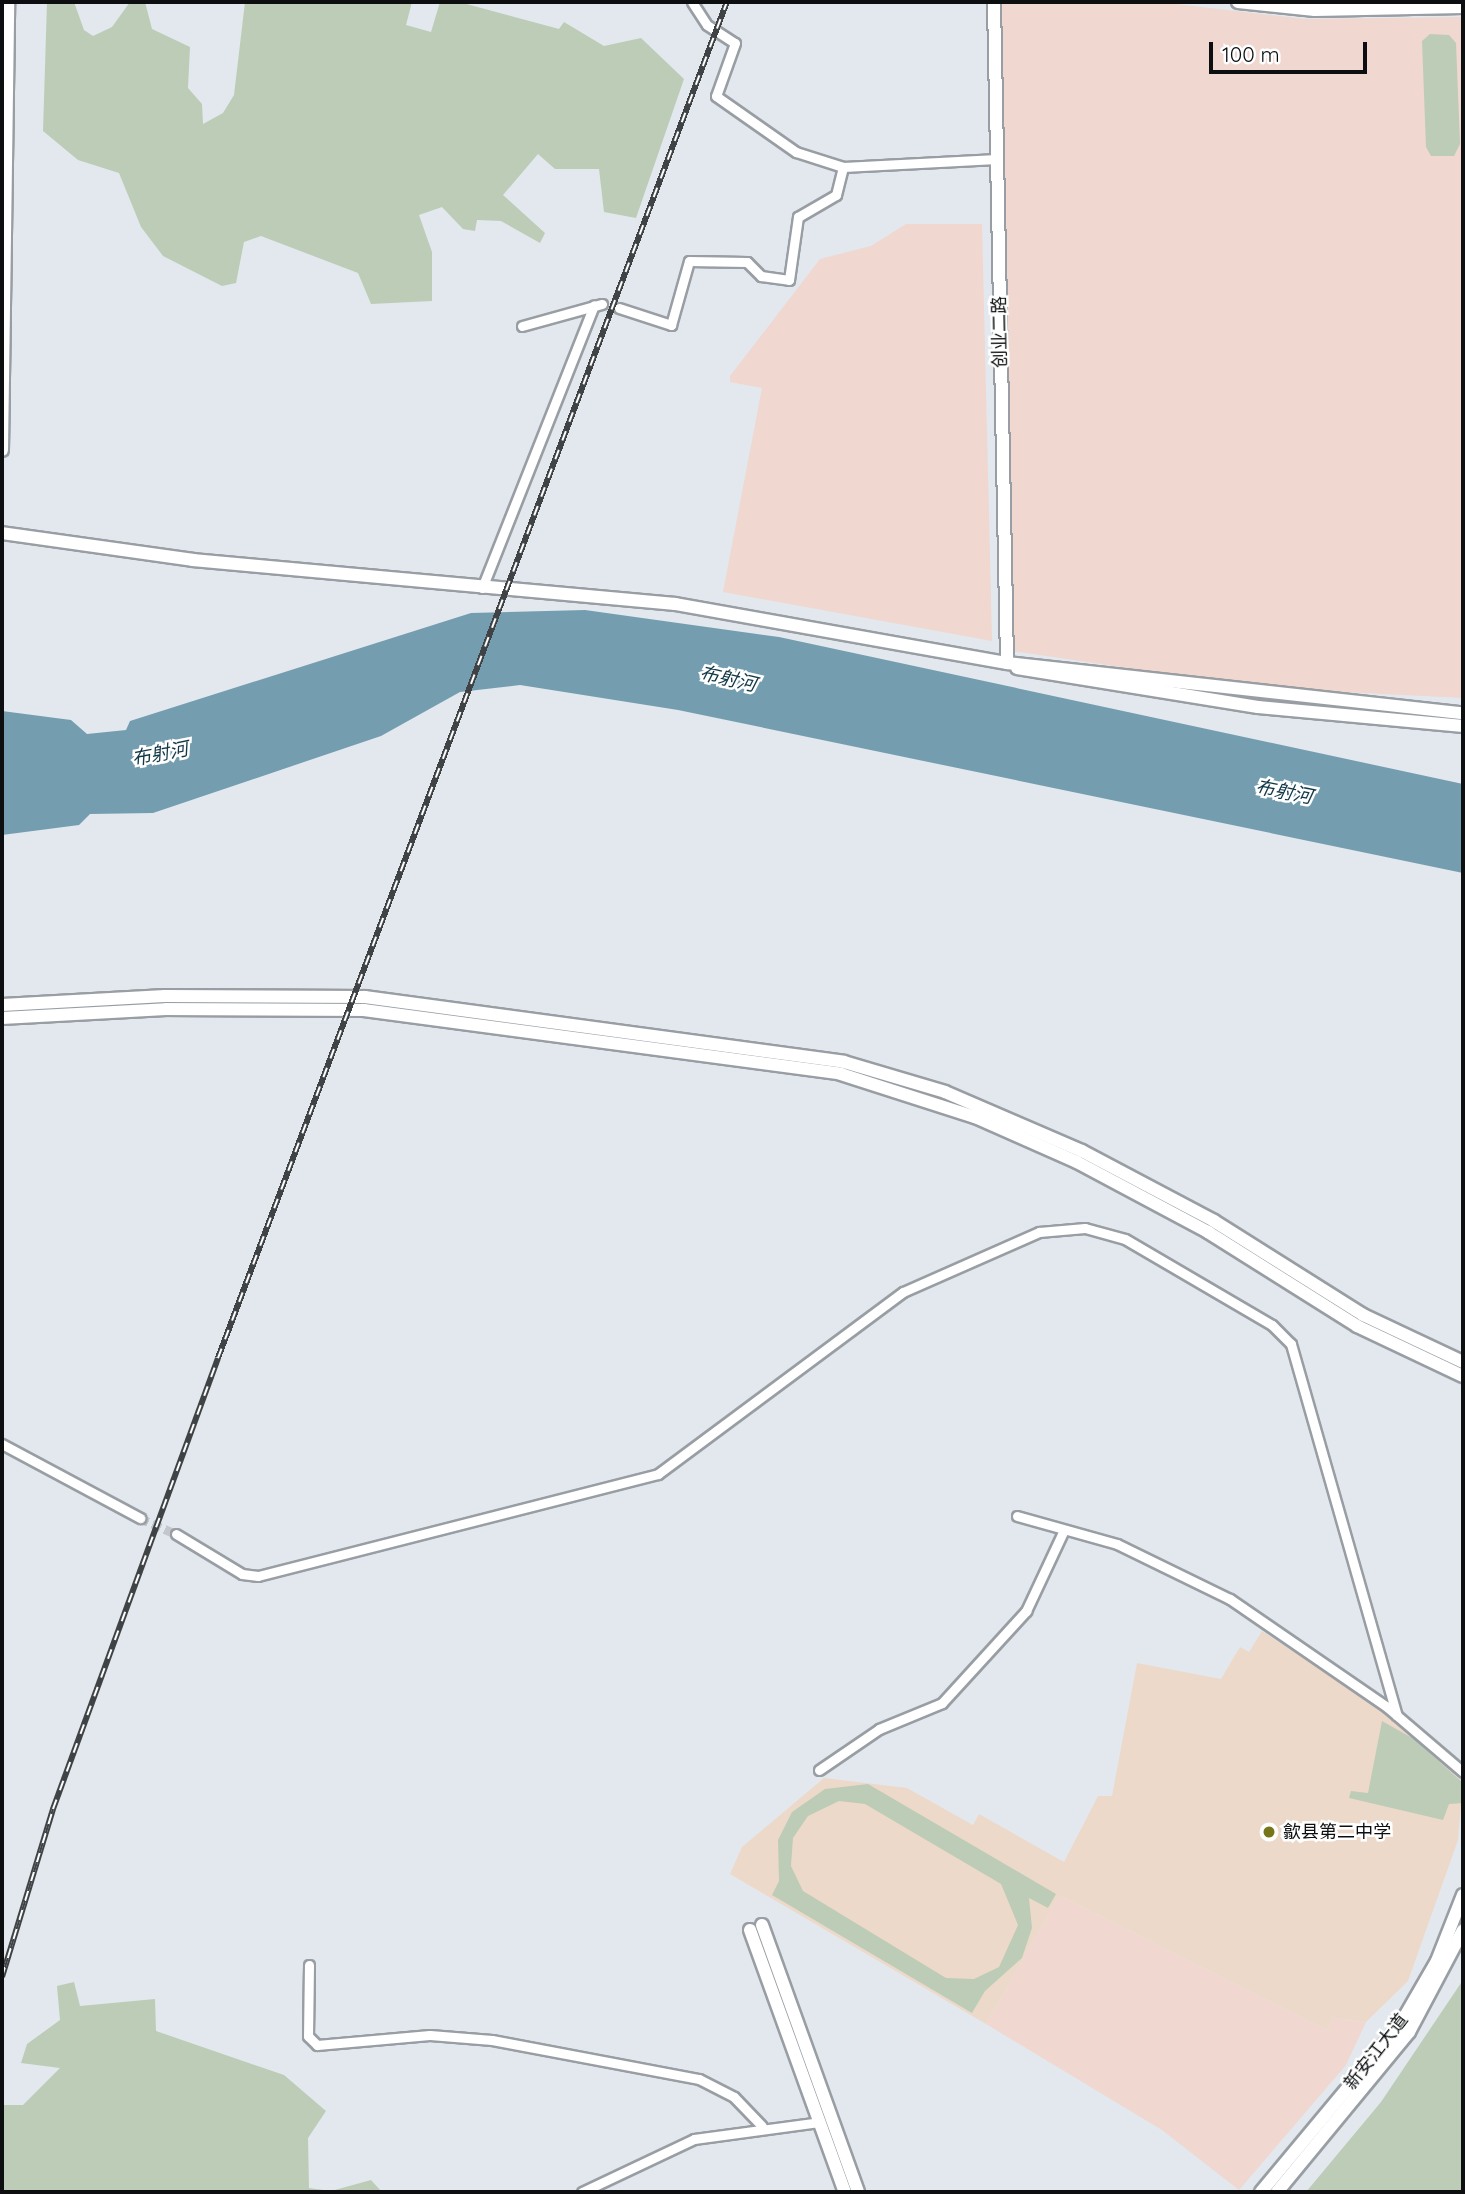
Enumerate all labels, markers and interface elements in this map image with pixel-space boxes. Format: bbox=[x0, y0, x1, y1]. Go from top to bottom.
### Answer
scale bar bbox=[1213, 28, 1370, 72]
text: 100 m bbox=[1222, 41, 1280, 67]
street label: 创业二路 bbox=[989, 296, 1011, 368]
water label: 布射河 bbox=[698, 661, 758, 697]
water label: 布射河 bbox=[130, 737, 190, 771]
water label: 布射河 bbox=[1254, 775, 1314, 809]
place label: 歙县第二中学 bbox=[1283, 1821, 1391, 1843]
marker: 歙县第二中学 bbox=[1261, 1824, 1277, 1840]
street label: 新安江大道 bbox=[1340, 2010, 1412, 2094]

